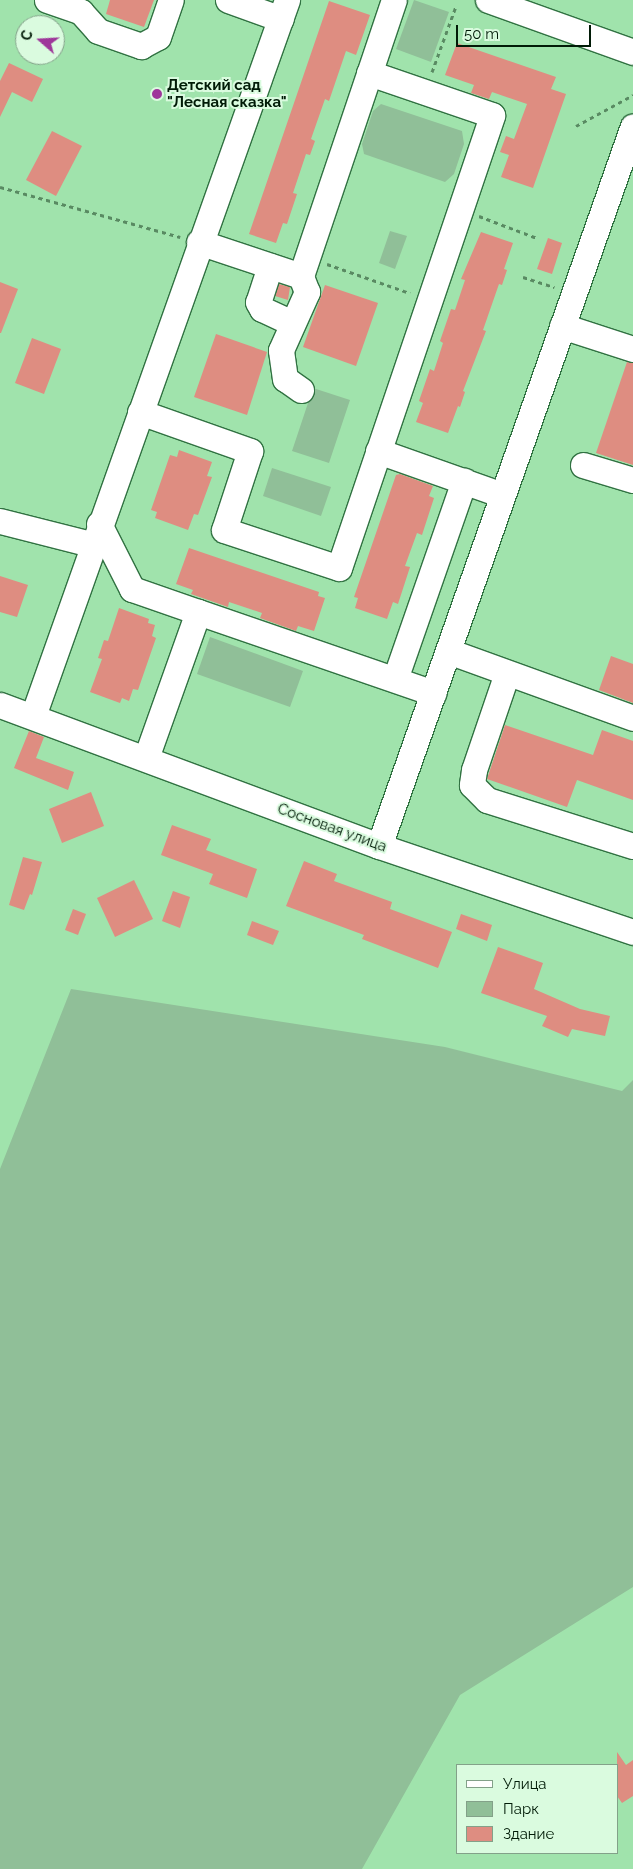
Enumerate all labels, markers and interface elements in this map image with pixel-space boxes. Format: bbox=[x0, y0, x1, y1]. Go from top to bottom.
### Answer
north arrow bbox=[15, 15, 65, 65]
scale bar bbox=[458, 15, 593, 47]
text: 50 m bbox=[464, 25, 499, 43]
text: С bbox=[18, 28, 36, 43]
place label: Детский сад "Лесная сказка" bbox=[167, 76, 287, 111]
marker: Детский сад "Лесная сказка" bbox=[151, 88, 163, 100]
street label: Сосновая улица bbox=[275, 800, 389, 856]
legend bbox=[456, 1764, 618, 1854]
text: Улица bbox=[503, 1775, 547, 1793]
text: Парк bbox=[503, 1800, 539, 1818]
text: Здание bbox=[503, 1825, 554, 1843]

